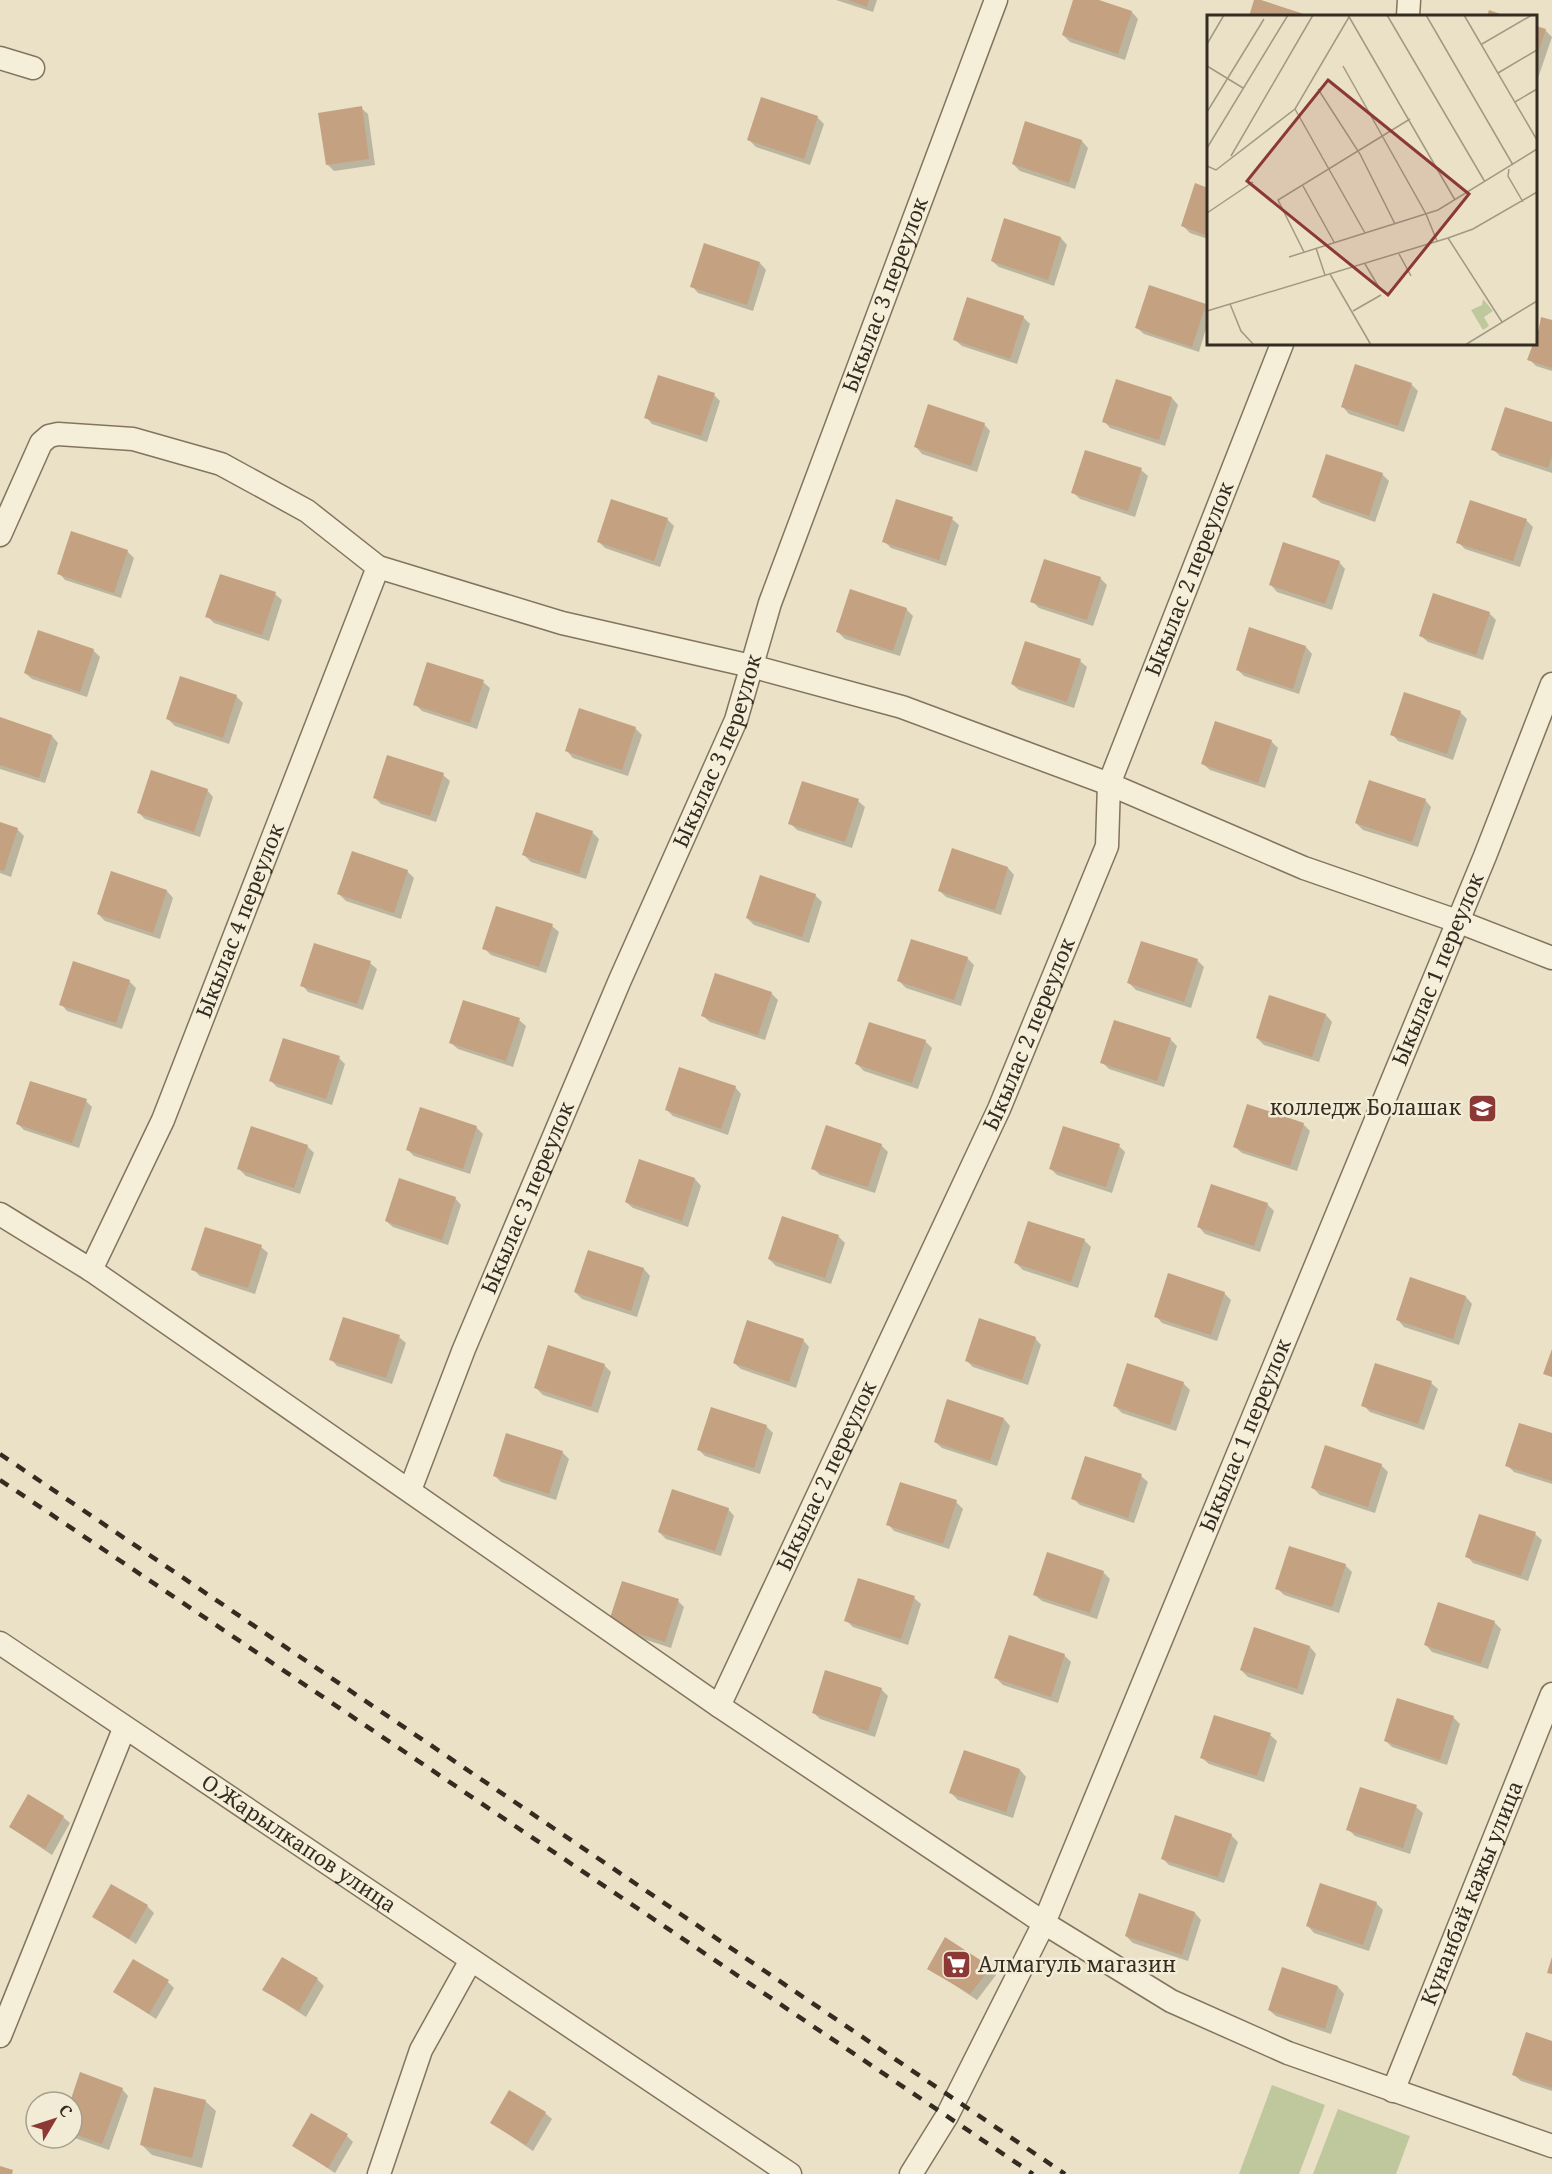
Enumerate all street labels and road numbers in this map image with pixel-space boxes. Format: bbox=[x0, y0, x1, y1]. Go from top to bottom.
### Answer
street label: Ыкылас 3 переулок bbox=[835, 193, 934, 396]
street label: Ыкылас 2 переулок bbox=[1138, 477, 1240, 680]
street label: Ыкылас 3 переулок bbox=[666, 650, 768, 852]
street label: Ыкылас 4 переулок bbox=[189, 819, 290, 1022]
street label: Ыкылас 1 переулок bbox=[1385, 868, 1490, 1070]
street label: Ыкылас 2 переулок bbox=[976, 933, 1081, 1135]
street label: Ыкылас 3 переулок bbox=[474, 1097, 580, 1298]
street label: Ыкылас 1 переулок bbox=[1192, 1334, 1297, 1535]
street label: Ыкылас 2 переулок bbox=[770, 1376, 883, 1575]
street label: О.Жарылкапов улица bbox=[196, 1767, 402, 1919]
street label: Кунанбай кажы улица bbox=[1414, 1776, 1529, 2009]

